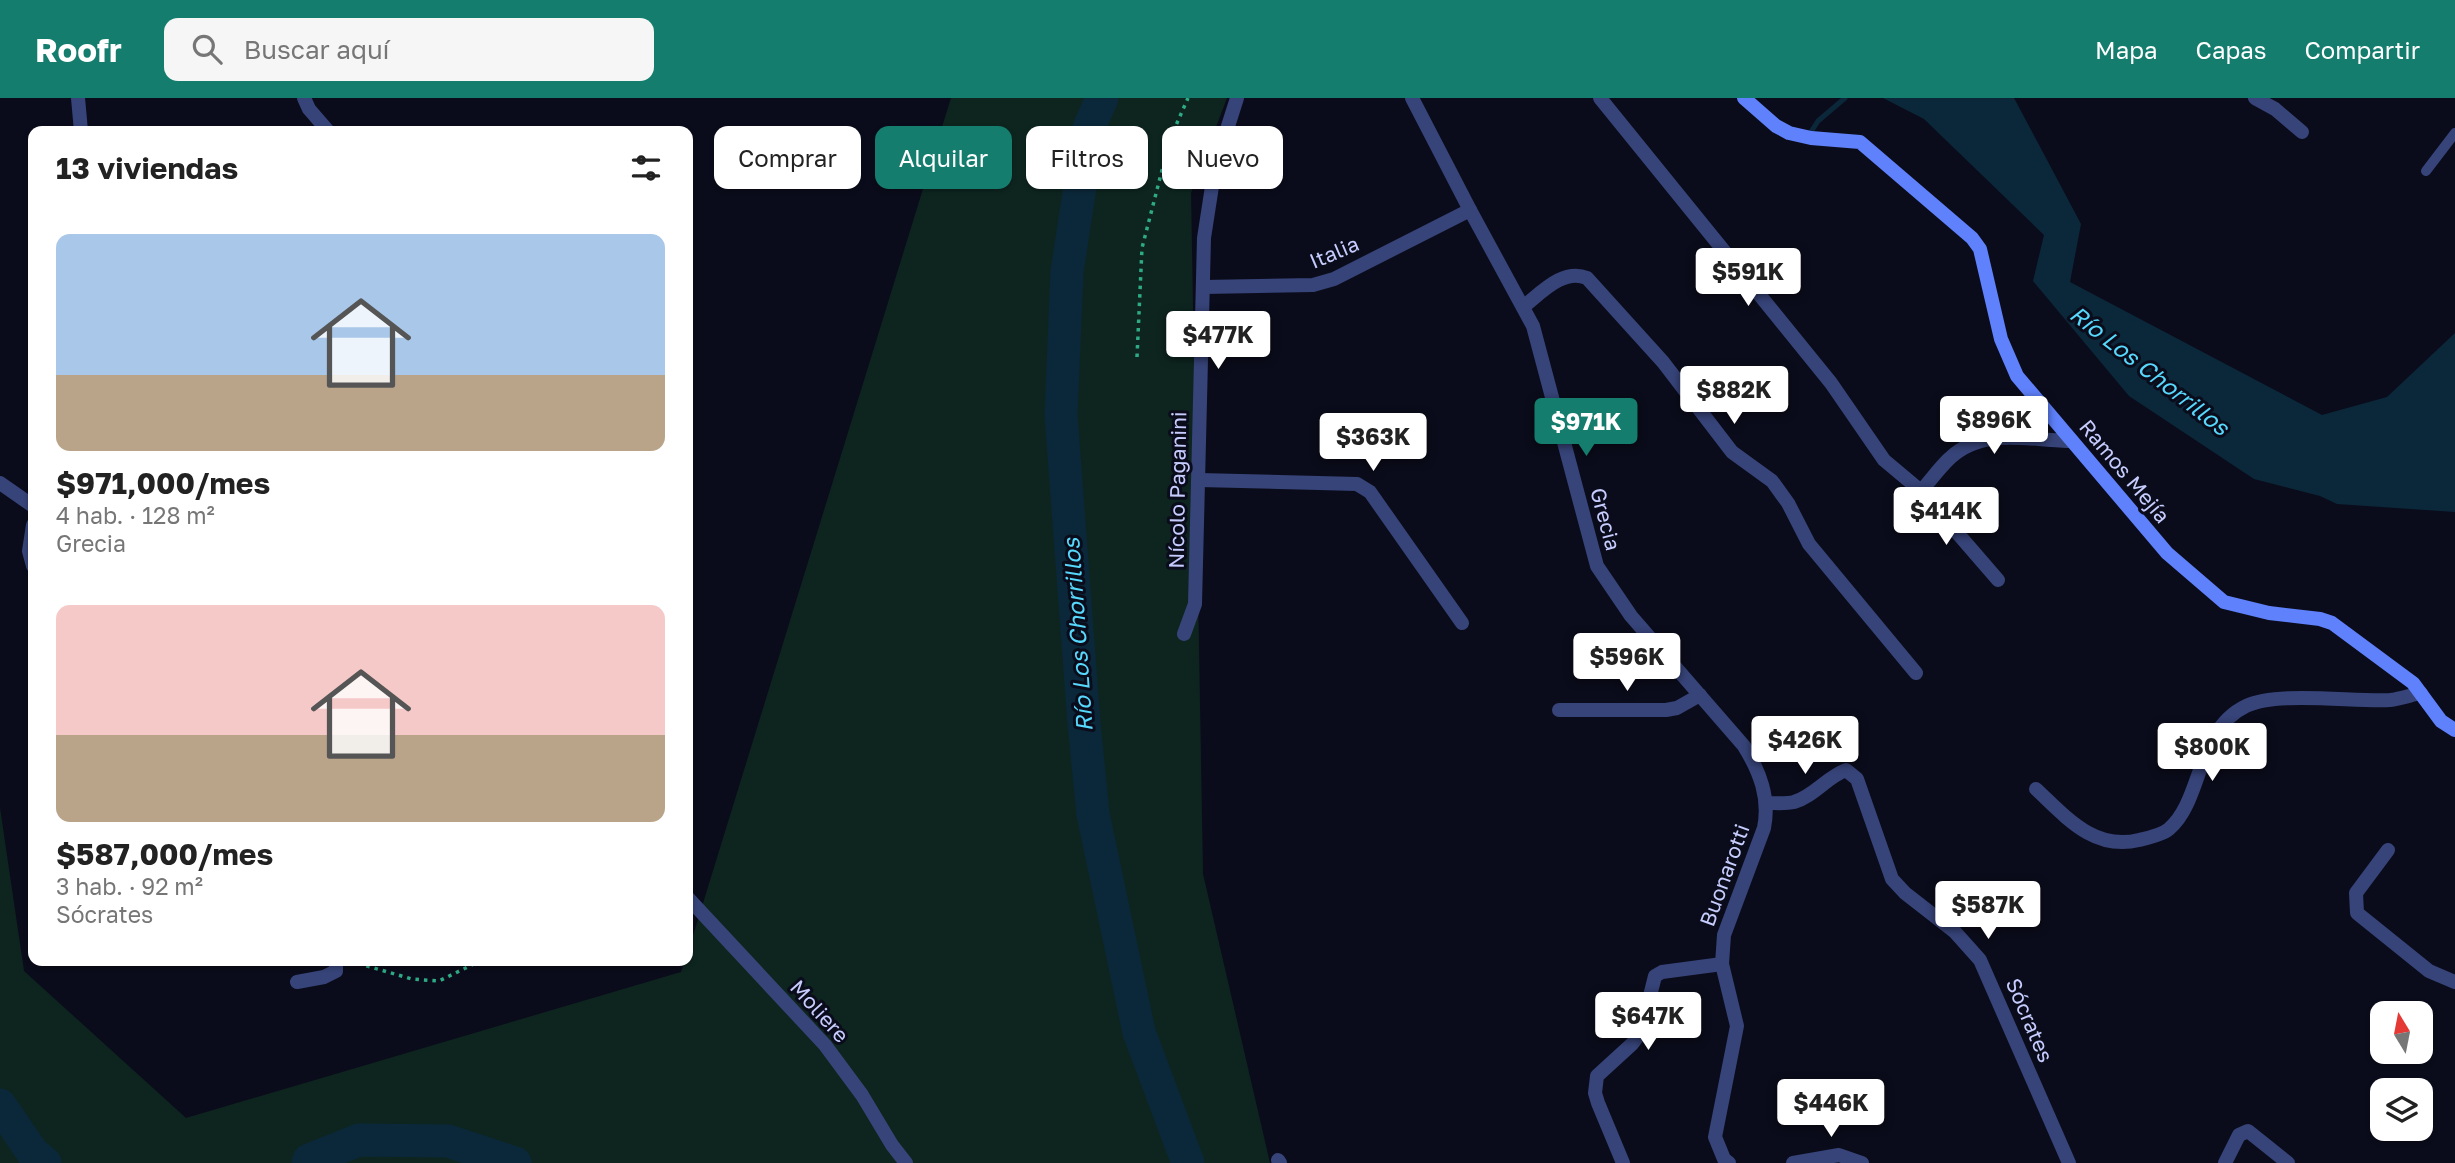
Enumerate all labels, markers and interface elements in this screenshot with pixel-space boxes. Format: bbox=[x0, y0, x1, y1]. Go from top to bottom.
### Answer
search box bbox=[164, 18, 654, 81]
text: Roofr bbox=[35, 30, 122, 69]
icon: search bbox=[188, 30, 226, 68]
text: Buscar aquí bbox=[244, 34, 390, 65]
text: Mapa bbox=[2095, 35, 2158, 64]
text: Capas bbox=[2196, 35, 2266, 64]
text: Compartir bbox=[2304, 35, 2420, 64]
chip: Comprar bbox=[714, 126, 861, 189]
chip: Alquilar bbox=[875, 126, 1012, 189]
chip: Filtros bbox=[1026, 126, 1148, 189]
chip: Nuevo bbox=[1162, 126, 1283, 189]
icon: filters bbox=[627, 149, 665, 187]
text: 13 viviendas bbox=[56, 150, 238, 186]
street label: Italia bbox=[1305, 230, 1363, 274]
pin: $591K bbox=[1699, 248, 1797, 308]
text: $591K bbox=[1712, 257, 1784, 285]
icon: home bbox=[298, 280, 424, 406]
water label: Río Los Chorrillos bbox=[2065, 299, 2236, 441]
pin: $477K bbox=[1169, 312, 1267, 371]
text: $477K bbox=[1182, 320, 1254, 348]
pin: $882K bbox=[1685, 366, 1783, 426]
text: $882K bbox=[1696, 375, 1772, 403]
pin: $896K bbox=[1945, 396, 2043, 456]
pin: $971K bbox=[1537, 398, 1635, 458]
text: $896K bbox=[1956, 405, 2032, 433]
text: $971K bbox=[1550, 407, 1622, 435]
street label: Nícolo Paganini bbox=[1163, 411, 1191, 569]
pin: $363K bbox=[1324, 414, 1422, 473]
street label: Ramos Mejía bbox=[2074, 414, 2176, 528]
text: $363K bbox=[1336, 422, 1410, 450]
text: $971,000/mes bbox=[56, 465, 270, 501]
street label: Grecia bbox=[1585, 485, 1627, 553]
pin: $414K bbox=[1897, 488, 1995, 547]
text: $414K bbox=[1910, 496, 1982, 524]
text: 4 hab. · 128 m² bbox=[56, 501, 215, 529]
text: Grecia bbox=[56, 529, 126, 557]
water label: Río Los Chorrillos bbox=[1056, 536, 1098, 733]
pin: $596K bbox=[1578, 634, 1676, 693]
text: $596K bbox=[1589, 642, 1665, 670]
icon: home bbox=[298, 651, 424, 777]
pin: $426K bbox=[1756, 716, 1854, 776]
pin: $800K bbox=[2163, 724, 2261, 783]
text: $426K bbox=[1767, 725, 1843, 753]
text: $800K bbox=[2174, 732, 2250, 760]
street label: Buonarotti bbox=[1693, 820, 1755, 930]
text: $587,000/mes bbox=[56, 836, 273, 872]
text: 3 hab. · 92 m² bbox=[56, 872, 203, 900]
pin: $587K bbox=[1939, 882, 2037, 941]
text: $587K bbox=[1951, 890, 2025, 918]
text: Sócrates bbox=[56, 900, 153, 928]
street label: Moliere bbox=[785, 974, 855, 1048]
street label: Sócrates bbox=[2001, 974, 2059, 1066]
pin: $647K bbox=[1599, 992, 1697, 1052]
text: $647K bbox=[1611, 1001, 1685, 1029]
north arrow bbox=[2370, 1001, 2432, 1064]
map controls bbox=[2370, 1001, 2433, 1141]
button: layers bbox=[2370, 1078, 2433, 1141]
pin: $446K bbox=[1782, 1080, 1880, 1139]
text: $446K bbox=[1793, 1088, 1869, 1116]

